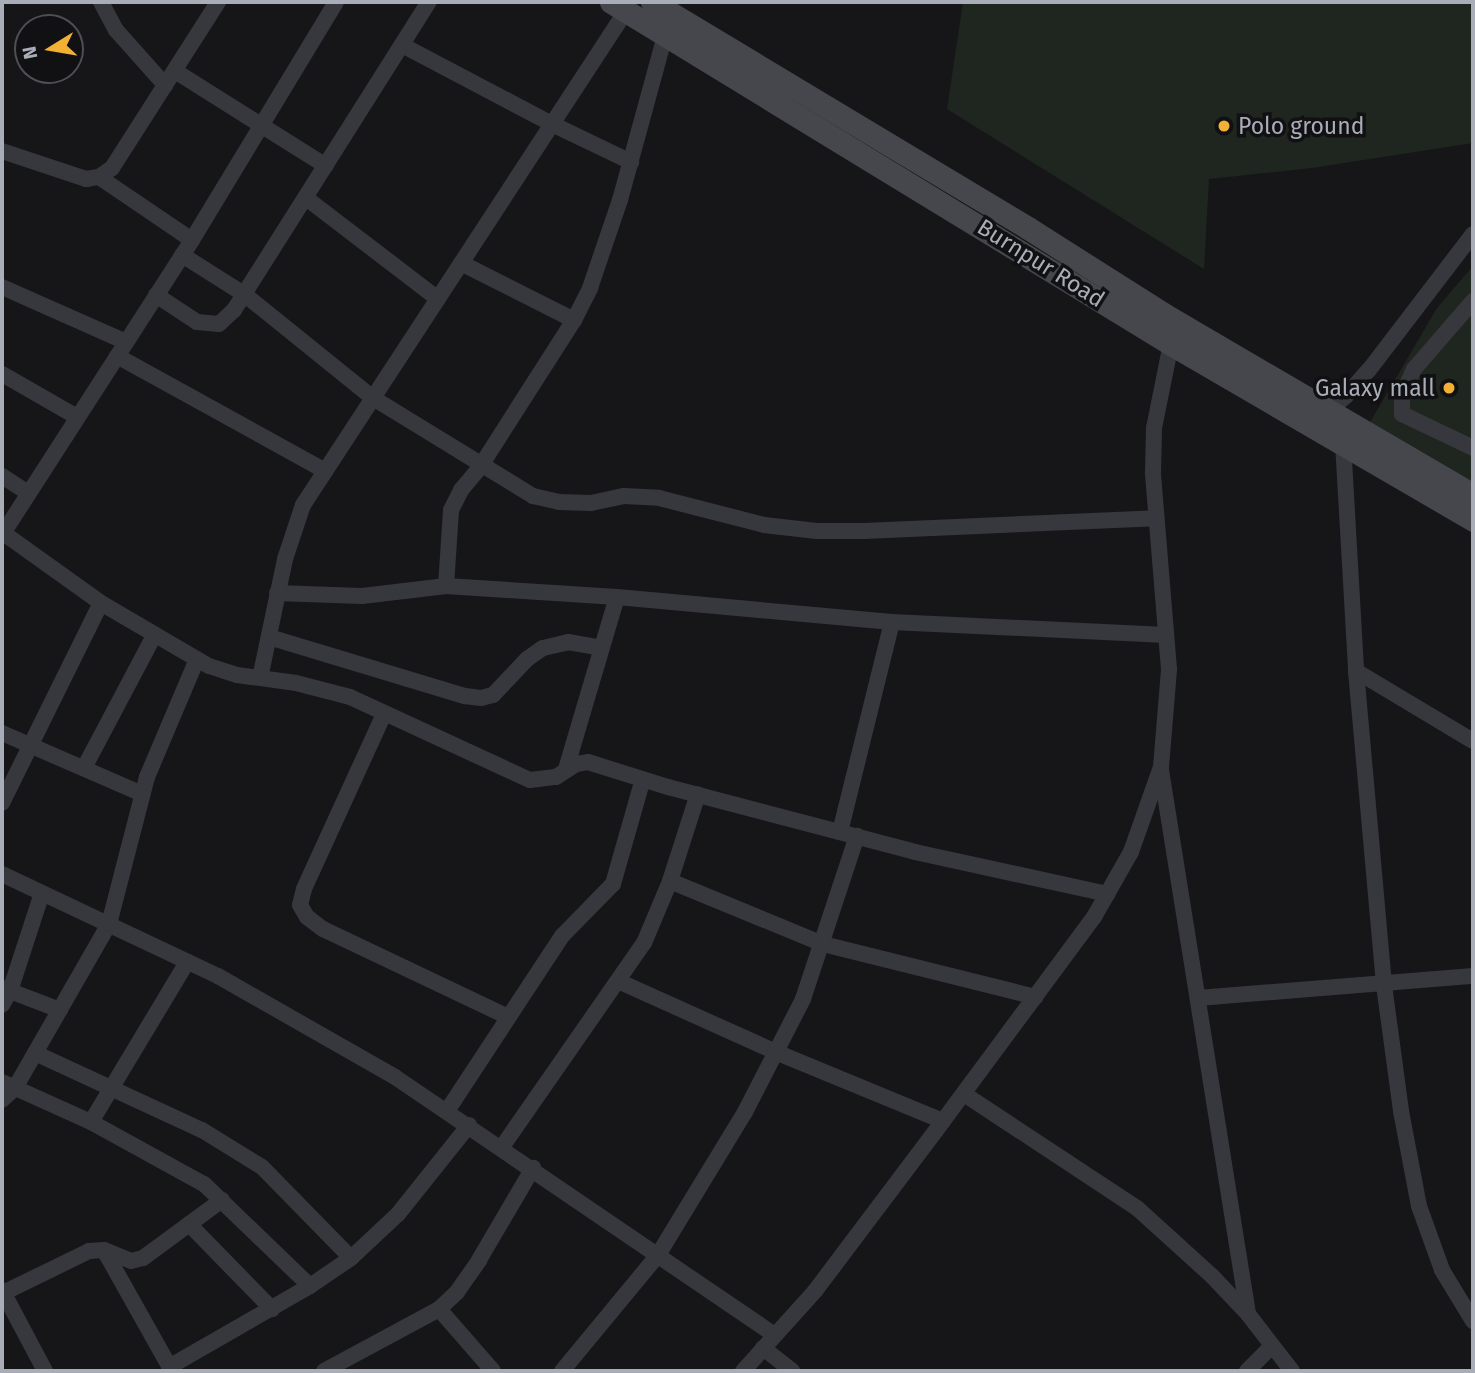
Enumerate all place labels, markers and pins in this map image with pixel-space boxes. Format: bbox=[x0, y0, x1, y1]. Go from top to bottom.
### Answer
place label: Polo ground bbox=[1238, 112, 1364, 140]
marker: Polo ground bbox=[1216, 118, 1232, 134]
place label: Galaxy mall bbox=[1315, 374, 1435, 402]
marker: Galaxy mall bbox=[1441, 380, 1457, 396]

